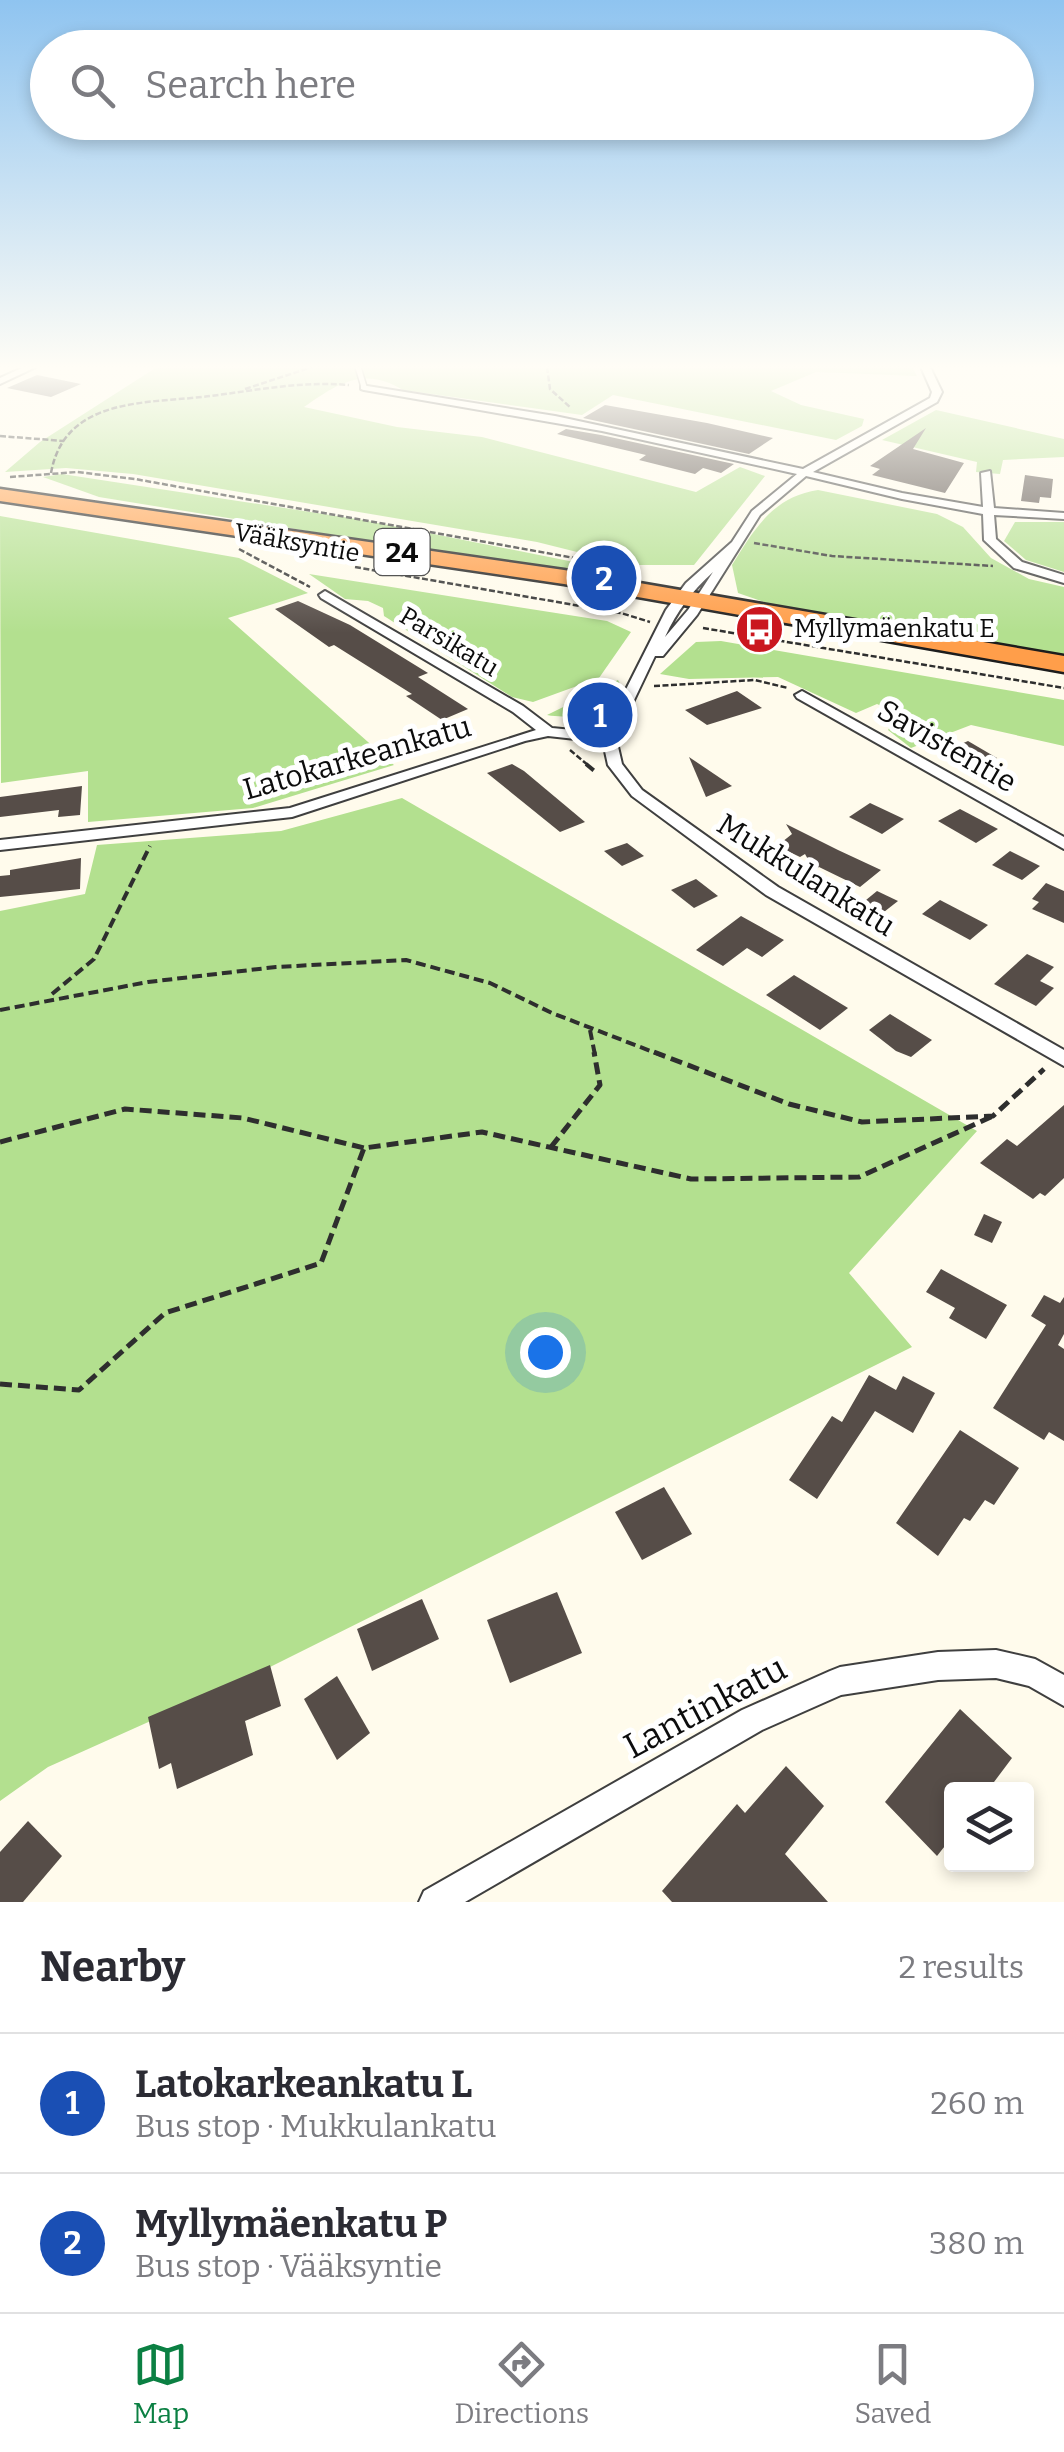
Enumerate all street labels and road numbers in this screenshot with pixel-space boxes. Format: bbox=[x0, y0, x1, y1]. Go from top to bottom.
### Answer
street label: Vääksyntie bbox=[232, 517, 362, 569]
road number: 24 bbox=[374, 529, 430, 575]
street label: Parsikatu bbox=[394, 601, 504, 683]
street label: Savistentie bbox=[871, 692, 1023, 800]
street label: Latokarkeankatu bbox=[239, 708, 475, 808]
street label: Mukkulankatu bbox=[710, 806, 902, 944]
street label: Lantinkatu bbox=[617, 1647, 793, 1767]

